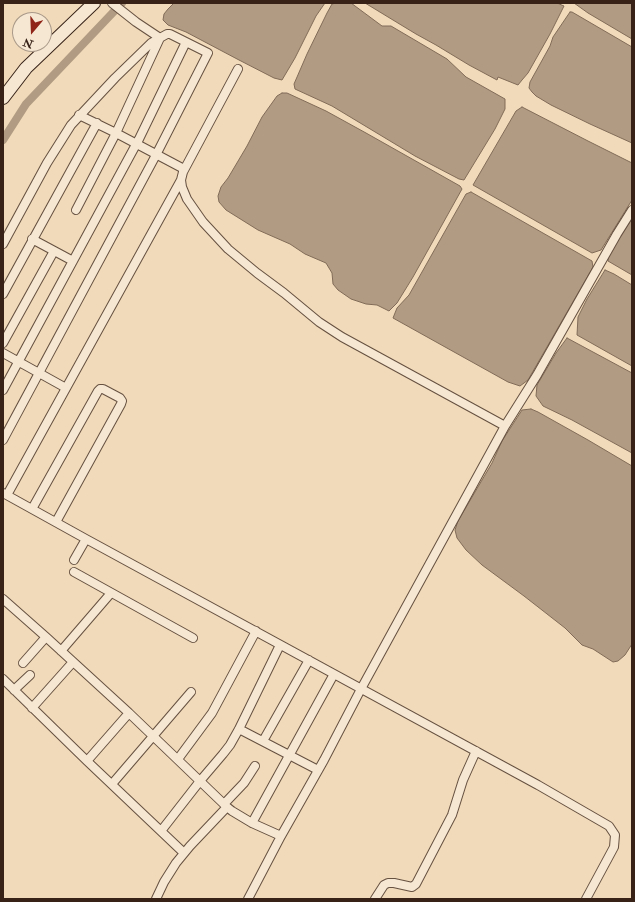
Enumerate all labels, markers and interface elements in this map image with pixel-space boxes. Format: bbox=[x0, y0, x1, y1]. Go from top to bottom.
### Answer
north arrow bbox=[12, 12, 52, 52]
text: N bbox=[21, 35, 35, 51]

